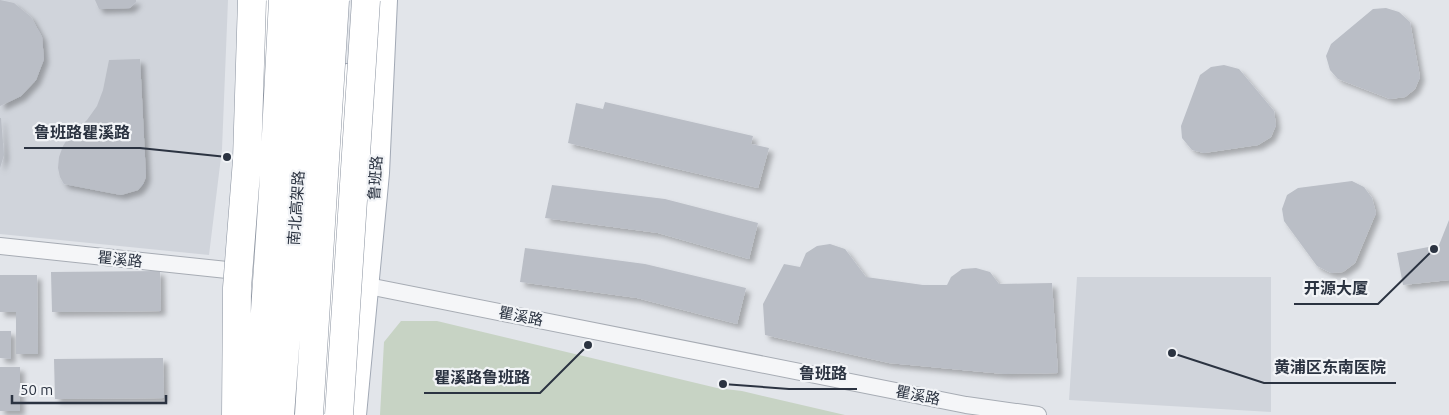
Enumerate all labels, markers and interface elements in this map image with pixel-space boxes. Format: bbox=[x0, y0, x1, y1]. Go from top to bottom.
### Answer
callout: 鲁班路瞿溪路 bbox=[24, 117, 140, 148]
text: 鲁班路瞿溪路 bbox=[34, 123, 130, 141]
street label: 鲁班路 bbox=[365, 155, 385, 201]
street label: 南北高架路 bbox=[285, 170, 307, 246]
street label: 瞿溪路 bbox=[97, 248, 143, 270]
callout: 开源大厦 bbox=[1294, 273, 1378, 304]
text: 开源大厦 bbox=[1304, 279, 1368, 297]
street label: 瞿溪路 bbox=[497, 303, 545, 329]
callout: 黄浦区东南医院 bbox=[1264, 352, 1396, 383]
callout: 鲁班路 bbox=[789, 358, 857, 389]
text: 黄浦区东南医院 bbox=[1274, 358, 1386, 376]
callout: 瞿溪路鲁班路 bbox=[424, 362, 540, 393]
text: 鲁班路 bbox=[799, 364, 847, 382]
text: 瞿溪路鲁班路 bbox=[434, 368, 530, 386]
scale bar bbox=[12, 372, 166, 404]
text: 50 m bbox=[20, 381, 53, 398]
street label: 瞿溪路 bbox=[894, 382, 942, 408]

